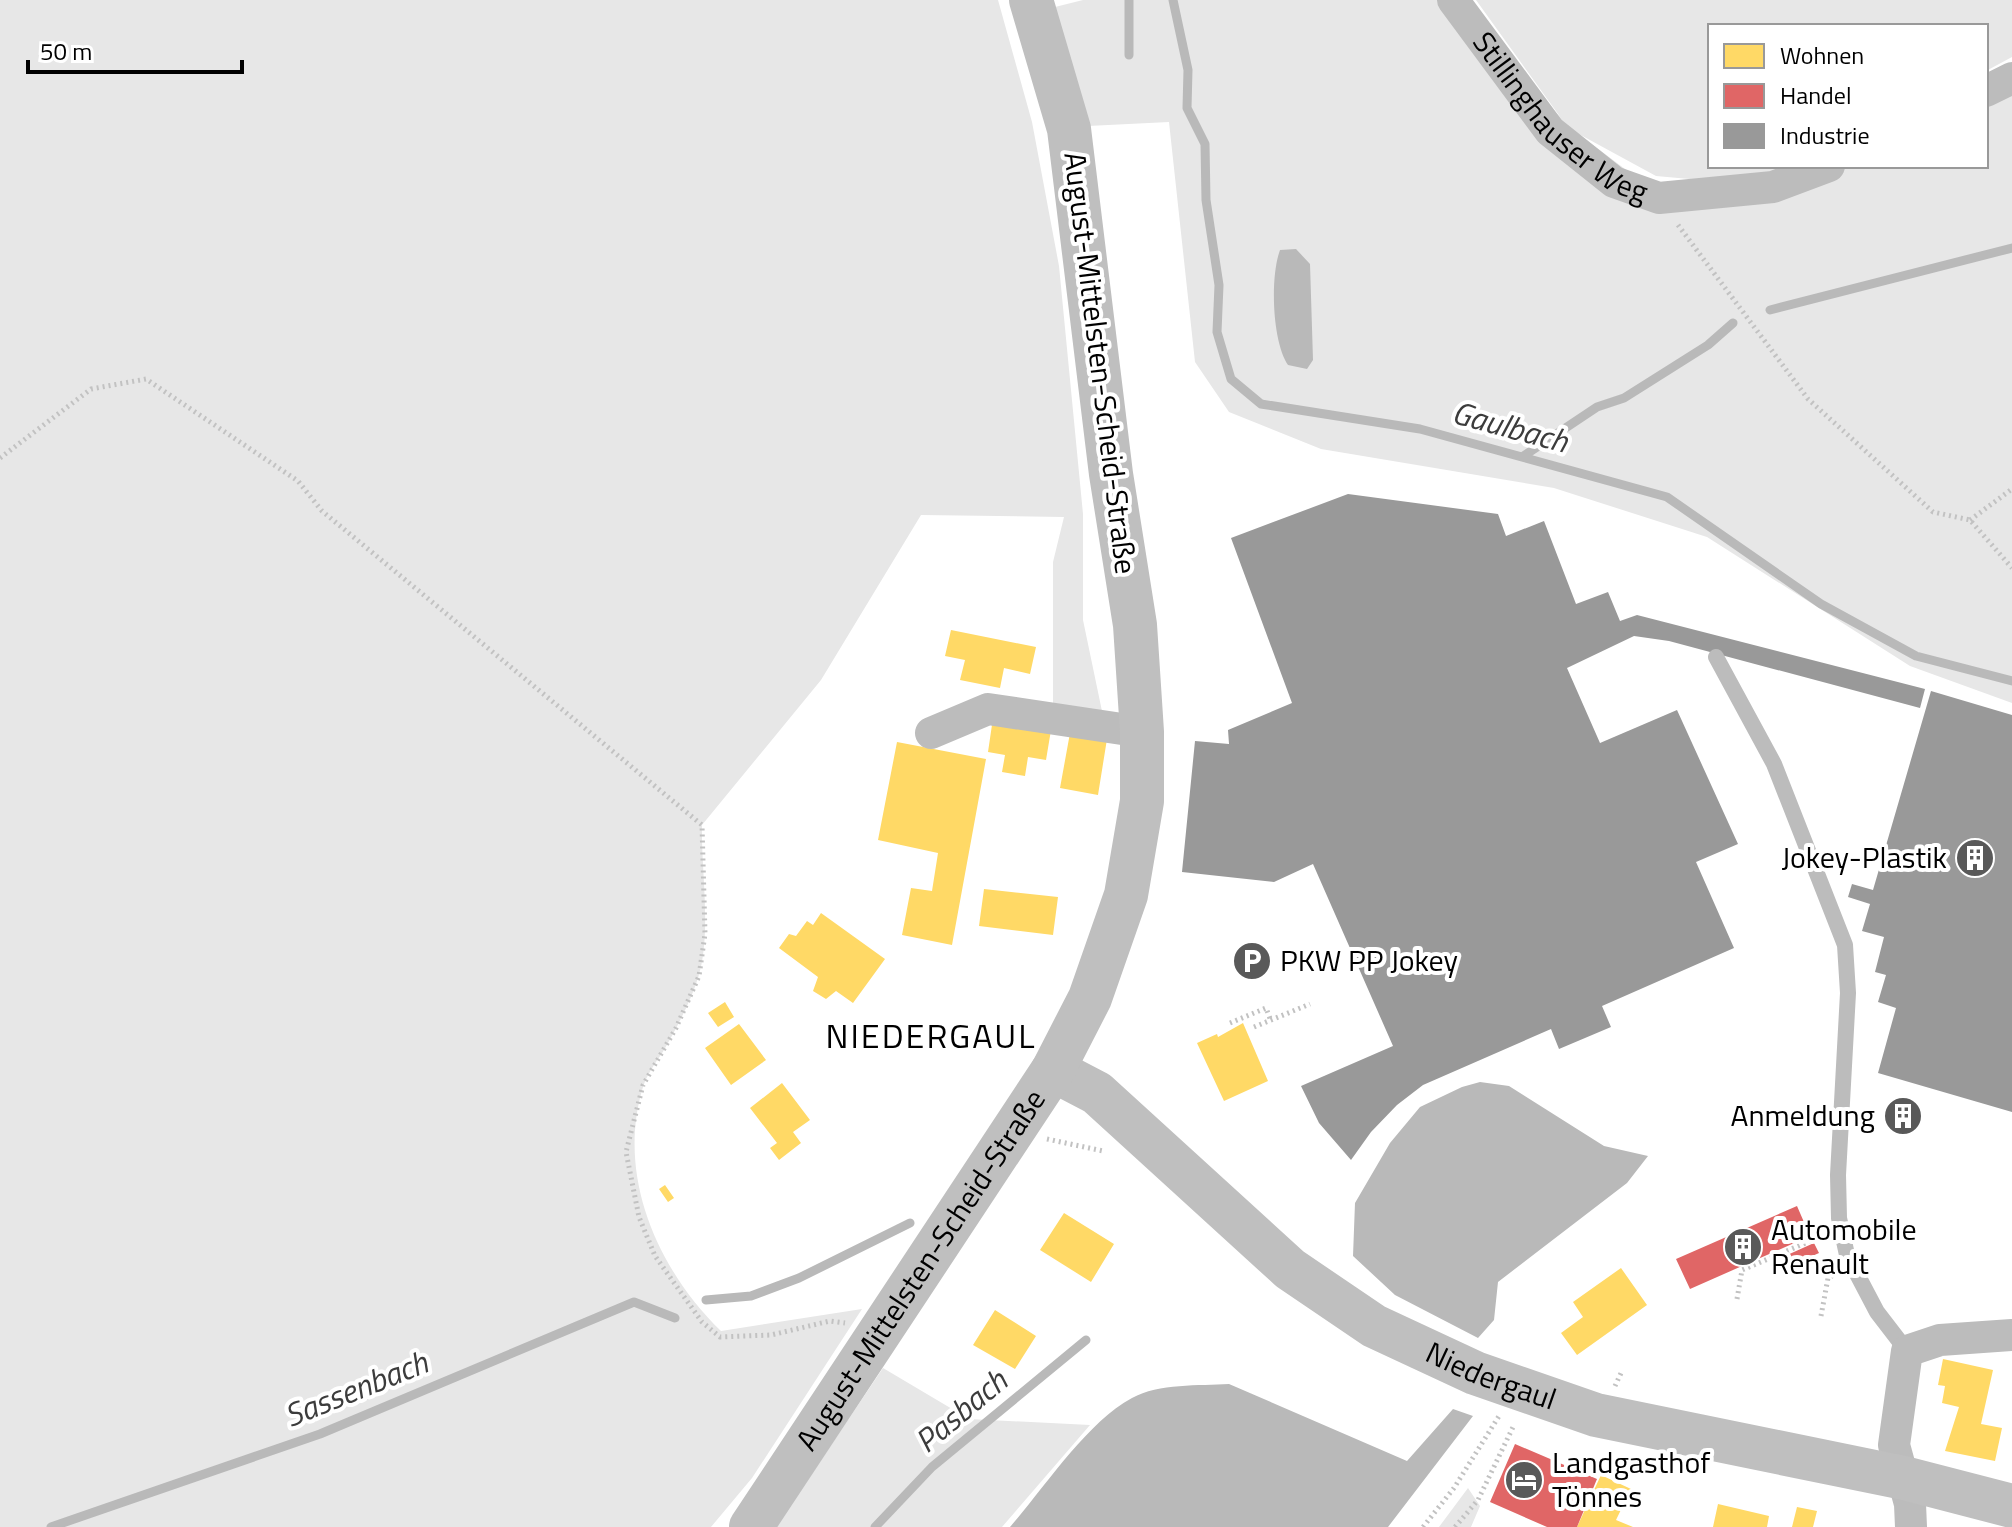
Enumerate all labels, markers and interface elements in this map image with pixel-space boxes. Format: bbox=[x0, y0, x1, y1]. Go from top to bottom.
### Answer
street label: Stillinghauser Weg bbox=[1462, 22, 1655, 214]
scale bar bbox=[28, 24, 242, 74]
legend bbox=[1708, 24, 1988, 168]
text: 50 m bbox=[40, 33, 92, 69]
text: Wohnen bbox=[1780, 37, 1864, 73]
text: Handel bbox=[1780, 77, 1851, 113]
text: Industrie bbox=[1780, 117, 1870, 153]
street label: August-Mittelsten-Scheid-Straße bbox=[1052, 149, 1150, 576]
water label: Gaulbach bbox=[1447, 388, 1574, 465]
place label: Jokey-Plastik bbox=[1781, 834, 1947, 880]
building icon: Jokey-Plastik bbox=[1954, 837, 1996, 879]
place label: PKW PP Jokey bbox=[1280, 937, 1458, 983]
parking icon: PKW PP Jokey bbox=[1231, 940, 1273, 982]
district label: NIEDERGAUL bbox=[826, 1009, 1036, 1061]
street label: August-Mittelsten-Scheid-Straße bbox=[784, 1080, 1056, 1459]
place label: Anmeldung bbox=[1731, 1092, 1875, 1138]
building icon: Anmeldung bbox=[1882, 1095, 1924, 1137]
place label: Automobile Renault bbox=[1771, 1206, 1917, 1286]
building icon: Automobile Renault bbox=[1722, 1226, 1764, 1268]
street label: Niedergaul bbox=[1419, 1329, 1563, 1421]
water label: Sassenbach bbox=[277, 1337, 436, 1439]
water label: Pasbach bbox=[904, 1356, 1018, 1463]
place label: Landgasthof Tönnes bbox=[1552, 1439, 1710, 1519]
hotel icon: Landgasthof Tönnes bbox=[1503, 1459, 1545, 1501]

